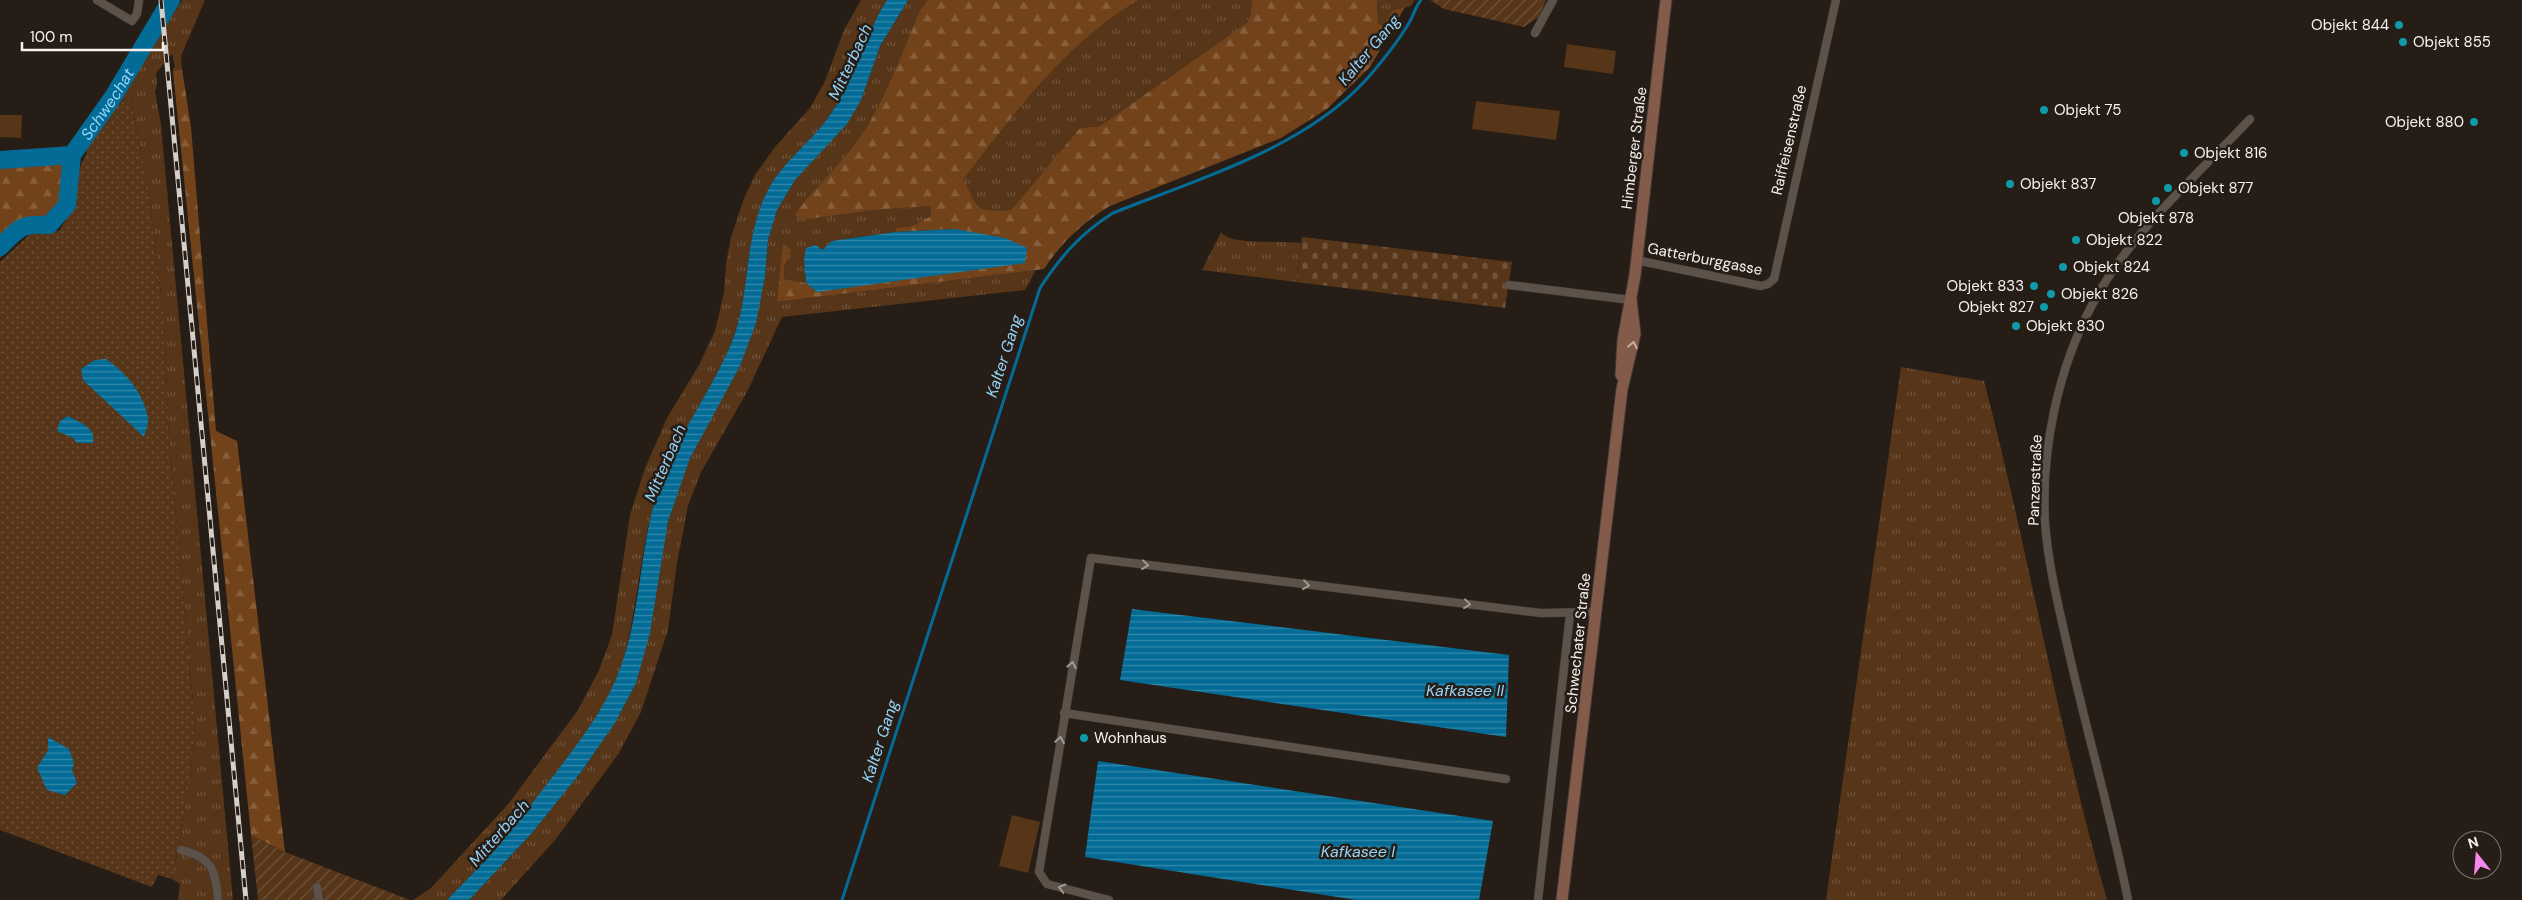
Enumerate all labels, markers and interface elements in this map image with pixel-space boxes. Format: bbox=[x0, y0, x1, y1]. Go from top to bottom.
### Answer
water label: Kalter Gang bbox=[1333, 9, 1405, 90]
place label: Objekt 844 bbox=[2311, 15, 2389, 35]
marker: Objekt 844 bbox=[2393, 19, 2405, 31]
scale bar bbox=[22, 20, 164, 52]
water label: Mitterbach bbox=[823, 21, 877, 103]
text: 100 m bbox=[30, 27, 73, 47]
place label: Objekt 855 bbox=[2413, 32, 2491, 52]
marker: Objekt 855 bbox=[2397, 36, 2409, 48]
water label: Schwechat bbox=[76, 63, 139, 144]
street label: Raiffeisenstraße bbox=[1767, 83, 1811, 197]
street label: Himberger Straße bbox=[1617, 86, 1651, 210]
place label: Objekt 75 bbox=[2054, 100, 2121, 120]
marker: Objekt 75 bbox=[2038, 104, 2050, 116]
place label: Objekt 880 bbox=[2385, 112, 2464, 132]
marker: Objekt 880 bbox=[2468, 116, 2480, 128]
place label: Objekt 816 bbox=[2194, 143, 2268, 163]
marker: Objekt 816 bbox=[2178, 147, 2190, 159]
place label: Objekt 837 bbox=[2020, 174, 2096, 194]
marker: Objekt 837 bbox=[2004, 178, 2016, 190]
place label: Objekt 877 bbox=[2178, 178, 2253, 198]
marker: Objekt 877 bbox=[2162, 182, 2174, 194]
marker: Objekt 878 bbox=[2150, 195, 2162, 207]
place label: Objekt 878 bbox=[2118, 208, 2194, 228]
place label: Objekt 822 bbox=[2086, 230, 2163, 250]
marker: Objekt 822 bbox=[2070, 234, 2082, 246]
street label: Gatterburggasse bbox=[1646, 238, 1764, 280]
place label: Objekt 824 bbox=[2073, 257, 2150, 277]
marker: Objekt 824 bbox=[2057, 261, 2069, 273]
place label: Objekt 833 bbox=[1947, 276, 2024, 296]
marker: Objekt 833 bbox=[2028, 280, 2040, 292]
place label: Objekt 826 bbox=[2061, 284, 2139, 304]
marker: Objekt 826 bbox=[2045, 288, 2057, 300]
place label: Objekt 827 bbox=[1958, 297, 2034, 317]
marker: Objekt 827 bbox=[2038, 301, 2050, 313]
water label: Kalter Gang bbox=[981, 311, 1028, 400]
place label: Objekt 830 bbox=[2026, 316, 2105, 336]
marker: Objekt 830 bbox=[2010, 320, 2022, 332]
one-way arrow bbox=[1627, 340, 1637, 349]
water label: Mitterbach bbox=[639, 421, 691, 505]
street label: Panzerstraße bbox=[2023, 434, 2047, 526]
one-way arrow bbox=[1141, 559, 1149, 570]
street label: Schwechater Straße bbox=[1561, 572, 1595, 714]
one-way arrow bbox=[1302, 579, 1310, 589]
one-way arrow bbox=[1463, 598, 1471, 609]
one-way arrow bbox=[1067, 661, 1077, 670]
water label: Kafkasee II bbox=[1426, 680, 1504, 701]
water label: Kalter Gang bbox=[857, 696, 904, 785]
place label: Wohnhaus bbox=[1094, 728, 1167, 748]
marker: Wohnhaus bbox=[1078, 732, 1090, 744]
one-way arrow bbox=[1054, 736, 1064, 745]
water label: Mitterbach bbox=[464, 795, 534, 871]
north arrow bbox=[2452, 830, 2502, 880]
text: N bbox=[2466, 832, 2481, 853]
water label: Kafkasee I bbox=[1321, 841, 1395, 862]
one-way arrow bbox=[1058, 883, 1066, 893]

